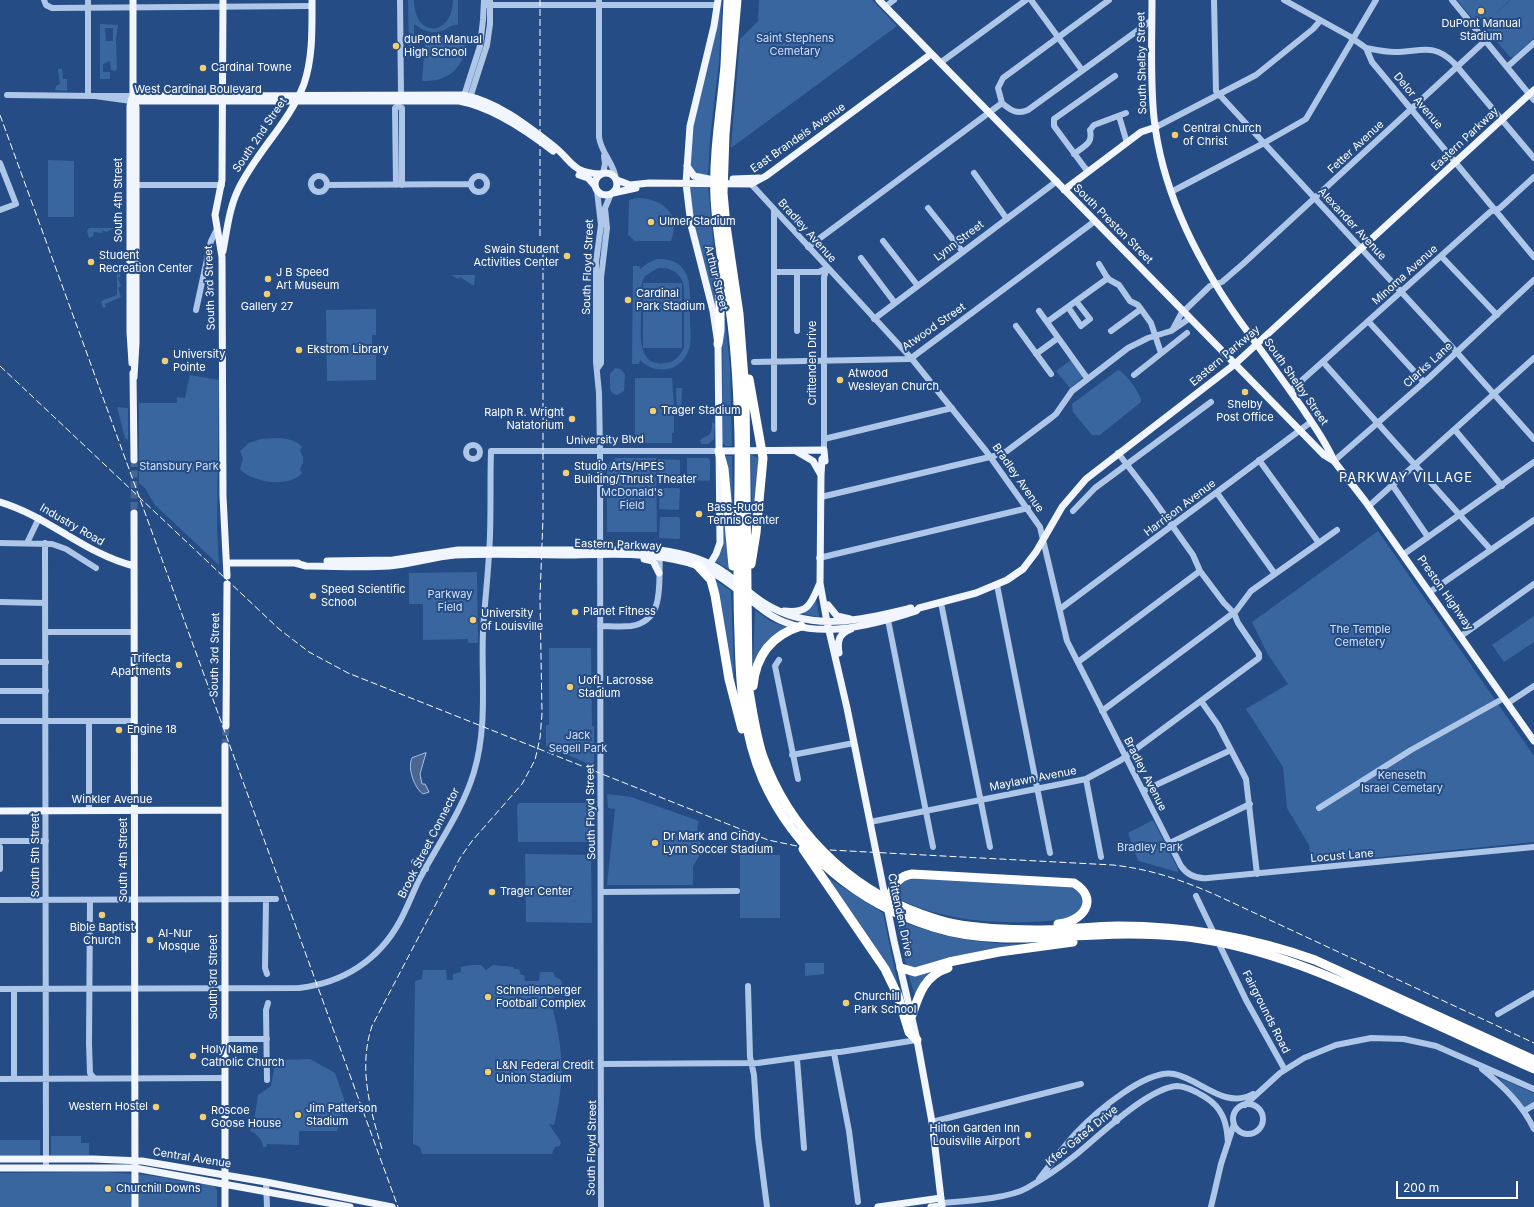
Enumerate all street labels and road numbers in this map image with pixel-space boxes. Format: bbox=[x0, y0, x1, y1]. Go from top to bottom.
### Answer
street label: South Shelby Street bbox=[1135, 11, 1149, 115]
street label: Delor Avenue bbox=[1391, 70, 1445, 132]
street label: West Cardinal Boulevard bbox=[134, 83, 262, 97]
street label: South 2nd Street bbox=[230, 95, 290, 175]
street label: East Brandeis Avenue bbox=[748, 100, 848, 176]
street label: Eastern Parkway bbox=[1429, 104, 1501, 174]
street label: Fetter Avenue bbox=[1325, 118, 1387, 176]
street label: South 4th Street bbox=[112, 158, 126, 242]
street label: South Preston Street bbox=[1070, 181, 1156, 267]
street label: Alexander Avenue bbox=[1315, 185, 1389, 263]
street label: Bradley Avenue bbox=[775, 196, 839, 266]
street label: Lynn Street bbox=[932, 218, 986, 264]
street label: South Floyd Street bbox=[580, 219, 596, 315]
street label: Minoma Avenue bbox=[1370, 242, 1440, 308]
street label: Arthur Street bbox=[702, 244, 730, 312]
street label: South 3rd Street bbox=[202, 245, 218, 331]
street label: Atwood Street bbox=[900, 300, 968, 354]
street label: Crittenden Drive bbox=[806, 321, 820, 405]
street label: Eastern Parkway bbox=[1187, 323, 1263, 389]
street label: South Shelby Street bbox=[1261, 336, 1331, 428]
street label: Clarks Lane bbox=[1401, 340, 1455, 390]
street label: University Blvd bbox=[566, 433, 644, 447]
street label: Bradley Avenue bbox=[989, 441, 1047, 515]
street label: Harrison Avenue bbox=[1142, 477, 1218, 539]
street label: Industry Road bbox=[37, 501, 107, 549]
street label: Eastern Parkway bbox=[574, 537, 662, 553]
street label: Preston Highway bbox=[1414, 553, 1476, 633]
street label: South 3rd Street bbox=[208, 612, 222, 698]
street label: Bradley Avenue bbox=[1121, 735, 1169, 813]
street label: South Floyd Street bbox=[584, 764, 598, 860]
street label: Maylawn Avenue bbox=[988, 764, 1078, 794]
street label: Brook Street Connector bbox=[395, 786, 463, 900]
street label: Winkler Avenue bbox=[72, 793, 152, 807]
street label: South 5th Street bbox=[29, 813, 43, 897]
street label: South 4th Street bbox=[117, 818, 131, 902]
street label: Locust Lane bbox=[1310, 847, 1374, 865]
street label: Crittenden Drive bbox=[885, 872, 915, 958]
street label: South 3rd Street bbox=[207, 935, 221, 1019]
street label: Fairgrounds Road bbox=[1239, 968, 1293, 1056]
street label: South Floyd Street bbox=[585, 1100, 599, 1196]
street label: Kfec Gate4 Drive bbox=[1043, 1103, 1121, 1169]
street label: Central Avenue bbox=[152, 1145, 232, 1171]

